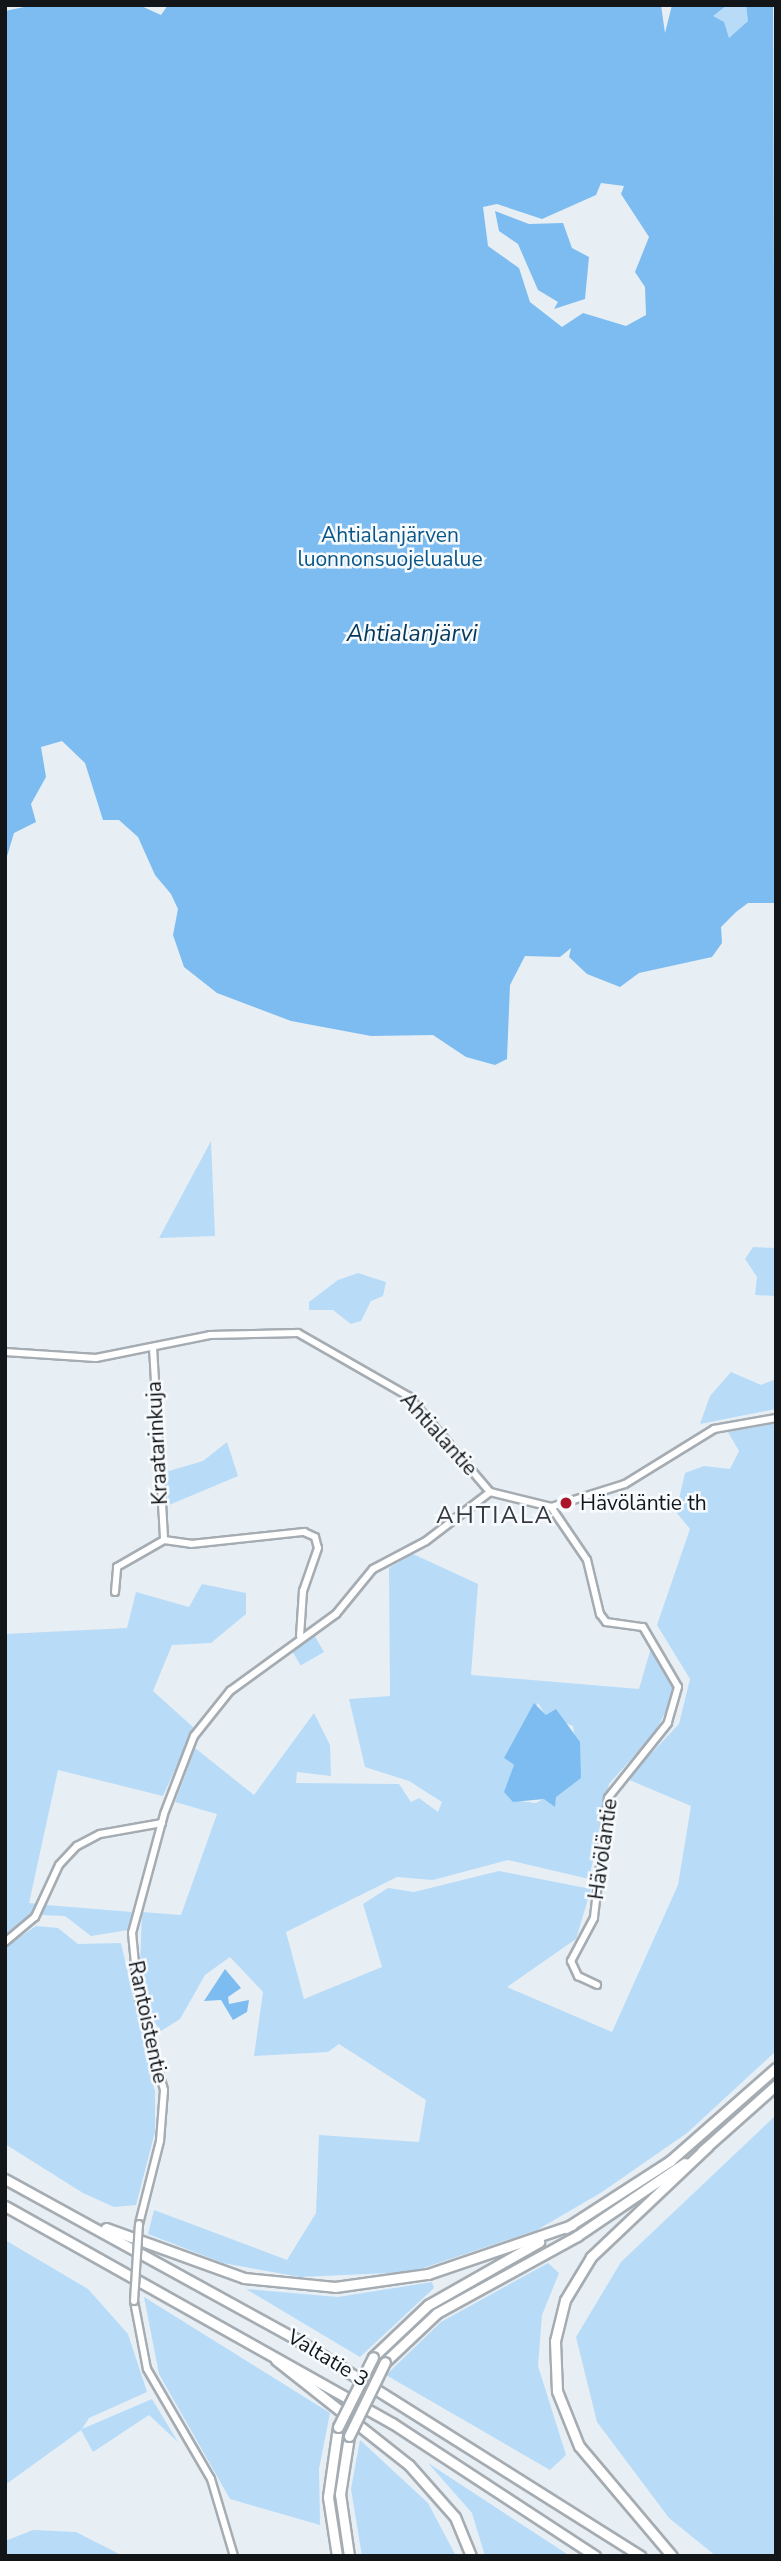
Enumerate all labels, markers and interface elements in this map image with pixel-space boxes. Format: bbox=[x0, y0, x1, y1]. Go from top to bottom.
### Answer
park label: Ahtialanjärven luonnonsuojelualue bbox=[297, 522, 483, 572]
water label: Ahtialanjärvi bbox=[346, 620, 478, 648]
street label: Kraatarinkuja bbox=[141, 1380, 173, 1506]
street label: Ahtialantie bbox=[395, 1387, 483, 1481]
place label: Hävöläntie th bbox=[580, 1490, 707, 1516]
marker: Hävöläntie th bbox=[558, 1495, 574, 1511]
district label: AHTIALA bbox=[437, 1502, 553, 1530]
street label: Hävöläntie bbox=[583, 1797, 623, 1901]
street label: Rantoistentie bbox=[123, 1958, 173, 2086]
street label: Valtatie 3 bbox=[283, 2324, 373, 2392]

